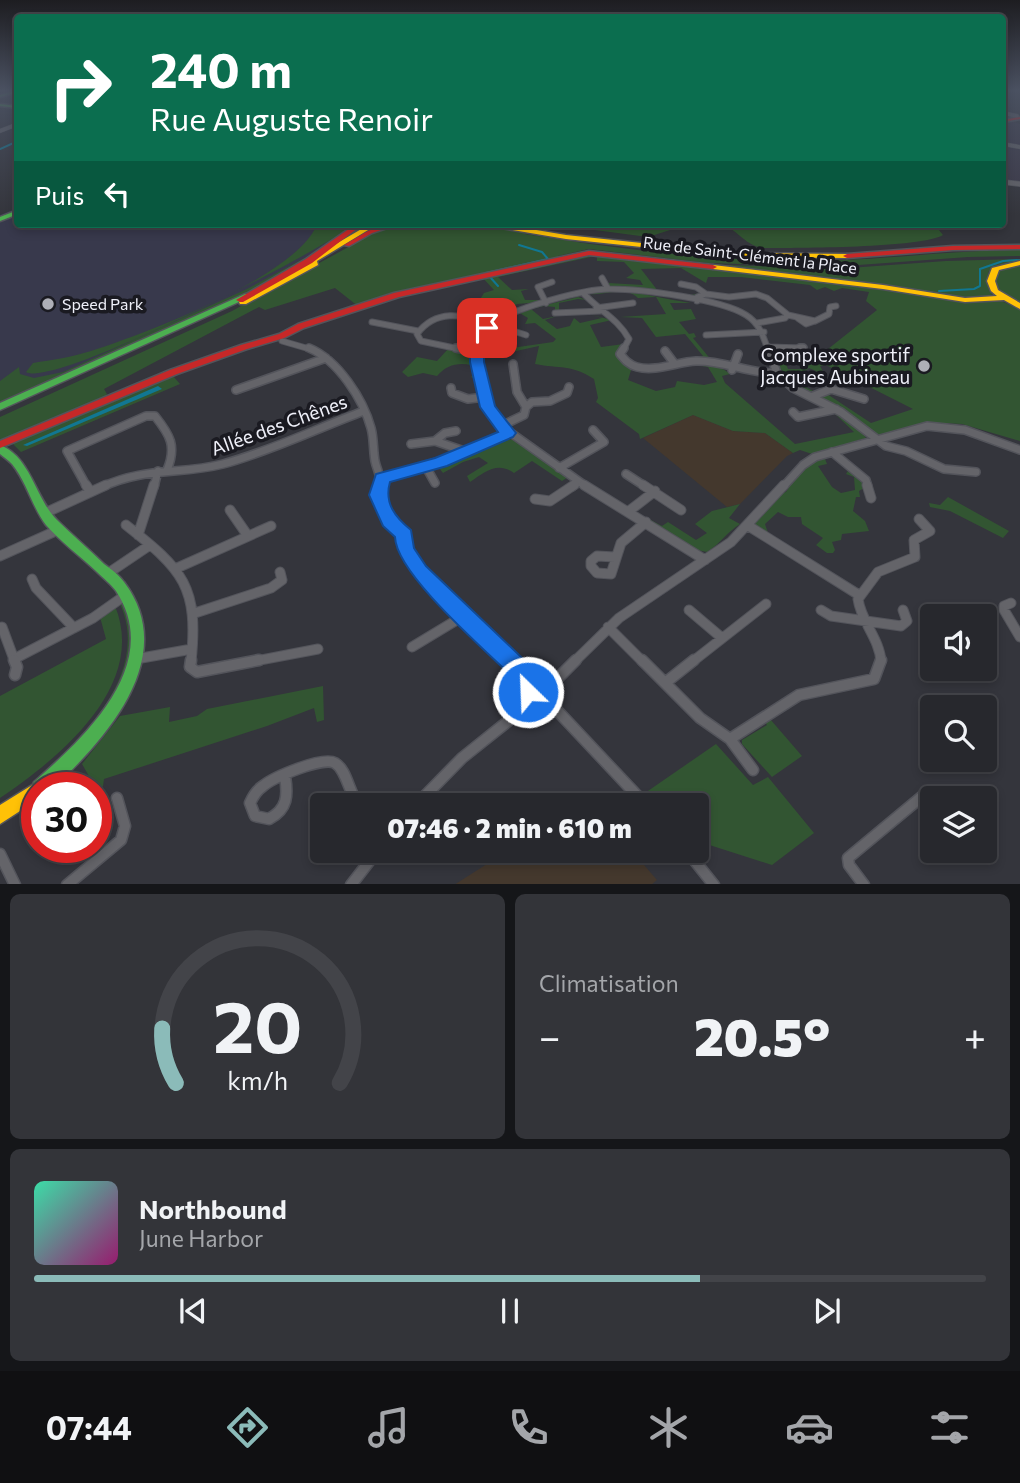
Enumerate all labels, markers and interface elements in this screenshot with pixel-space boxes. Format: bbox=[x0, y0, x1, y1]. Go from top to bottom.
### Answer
text: 240 m bbox=[150, 38, 292, 98]
icon: right bbox=[35, 42, 126, 133]
text: Rue Auguste Renoir bbox=[150, 98, 433, 138]
icon: left bbox=[98, 175, 136, 213]
text: Puis bbox=[35, 179, 84, 210]
street label: Rue de Saint-Clément la Place bbox=[642, 232, 858, 277]
place label: Speed Park bbox=[62, 294, 144, 313]
marker: Speed Park bbox=[40, 296, 56, 312]
pin bbox=[457, 298, 517, 358]
icon: arrive bbox=[468, 309, 506, 347]
place label: Complexe sportif Jacques Aubineau bbox=[760, 343, 910, 388]
marker: Complexe sportif Jacques Aubineau bbox=[916, 358, 932, 374]
street label: Allée des Chênes bbox=[208, 389, 350, 460]
map controls bbox=[920, 604, 997, 863]
button: sound bbox=[920, 604, 997, 681]
position arrow bbox=[491, 655, 565, 729]
button: search bbox=[920, 695, 997, 772]
speed limit sign: 30 bbox=[21, 772, 112, 863]
button: layers bbox=[920, 786, 997, 863]
text: 07:46 · 2 min · 610 m bbox=[387, 812, 632, 843]
text: Climatisation bbox=[539, 969, 679, 997]
text: 20 bbox=[213, 979, 302, 1068]
text: 20.5° bbox=[694, 1003, 830, 1067]
text: − bbox=[539, 1012, 561, 1059]
text: + bbox=[964, 1012, 986, 1059]
text: km/h bbox=[227, 1064, 288, 1094]
text: Northbound bbox=[139, 1193, 287, 1224]
text: June Harbor bbox=[139, 1224, 263, 1252]
icon: previous bbox=[174, 1292, 212, 1330]
icon: pause bbox=[491, 1292, 529, 1330]
icon: next bbox=[808, 1292, 846, 1330]
icon: directions bbox=[223, 1403, 272, 1452]
icon: music bbox=[364, 1403, 413, 1452]
icon: phone bbox=[504, 1403, 553, 1452]
icon: climate bbox=[644, 1403, 693, 1452]
icon: car bbox=[785, 1403, 834, 1452]
icon: filters bbox=[925, 1403, 974, 1452]
text: 07:44 bbox=[46, 1407, 132, 1447]

